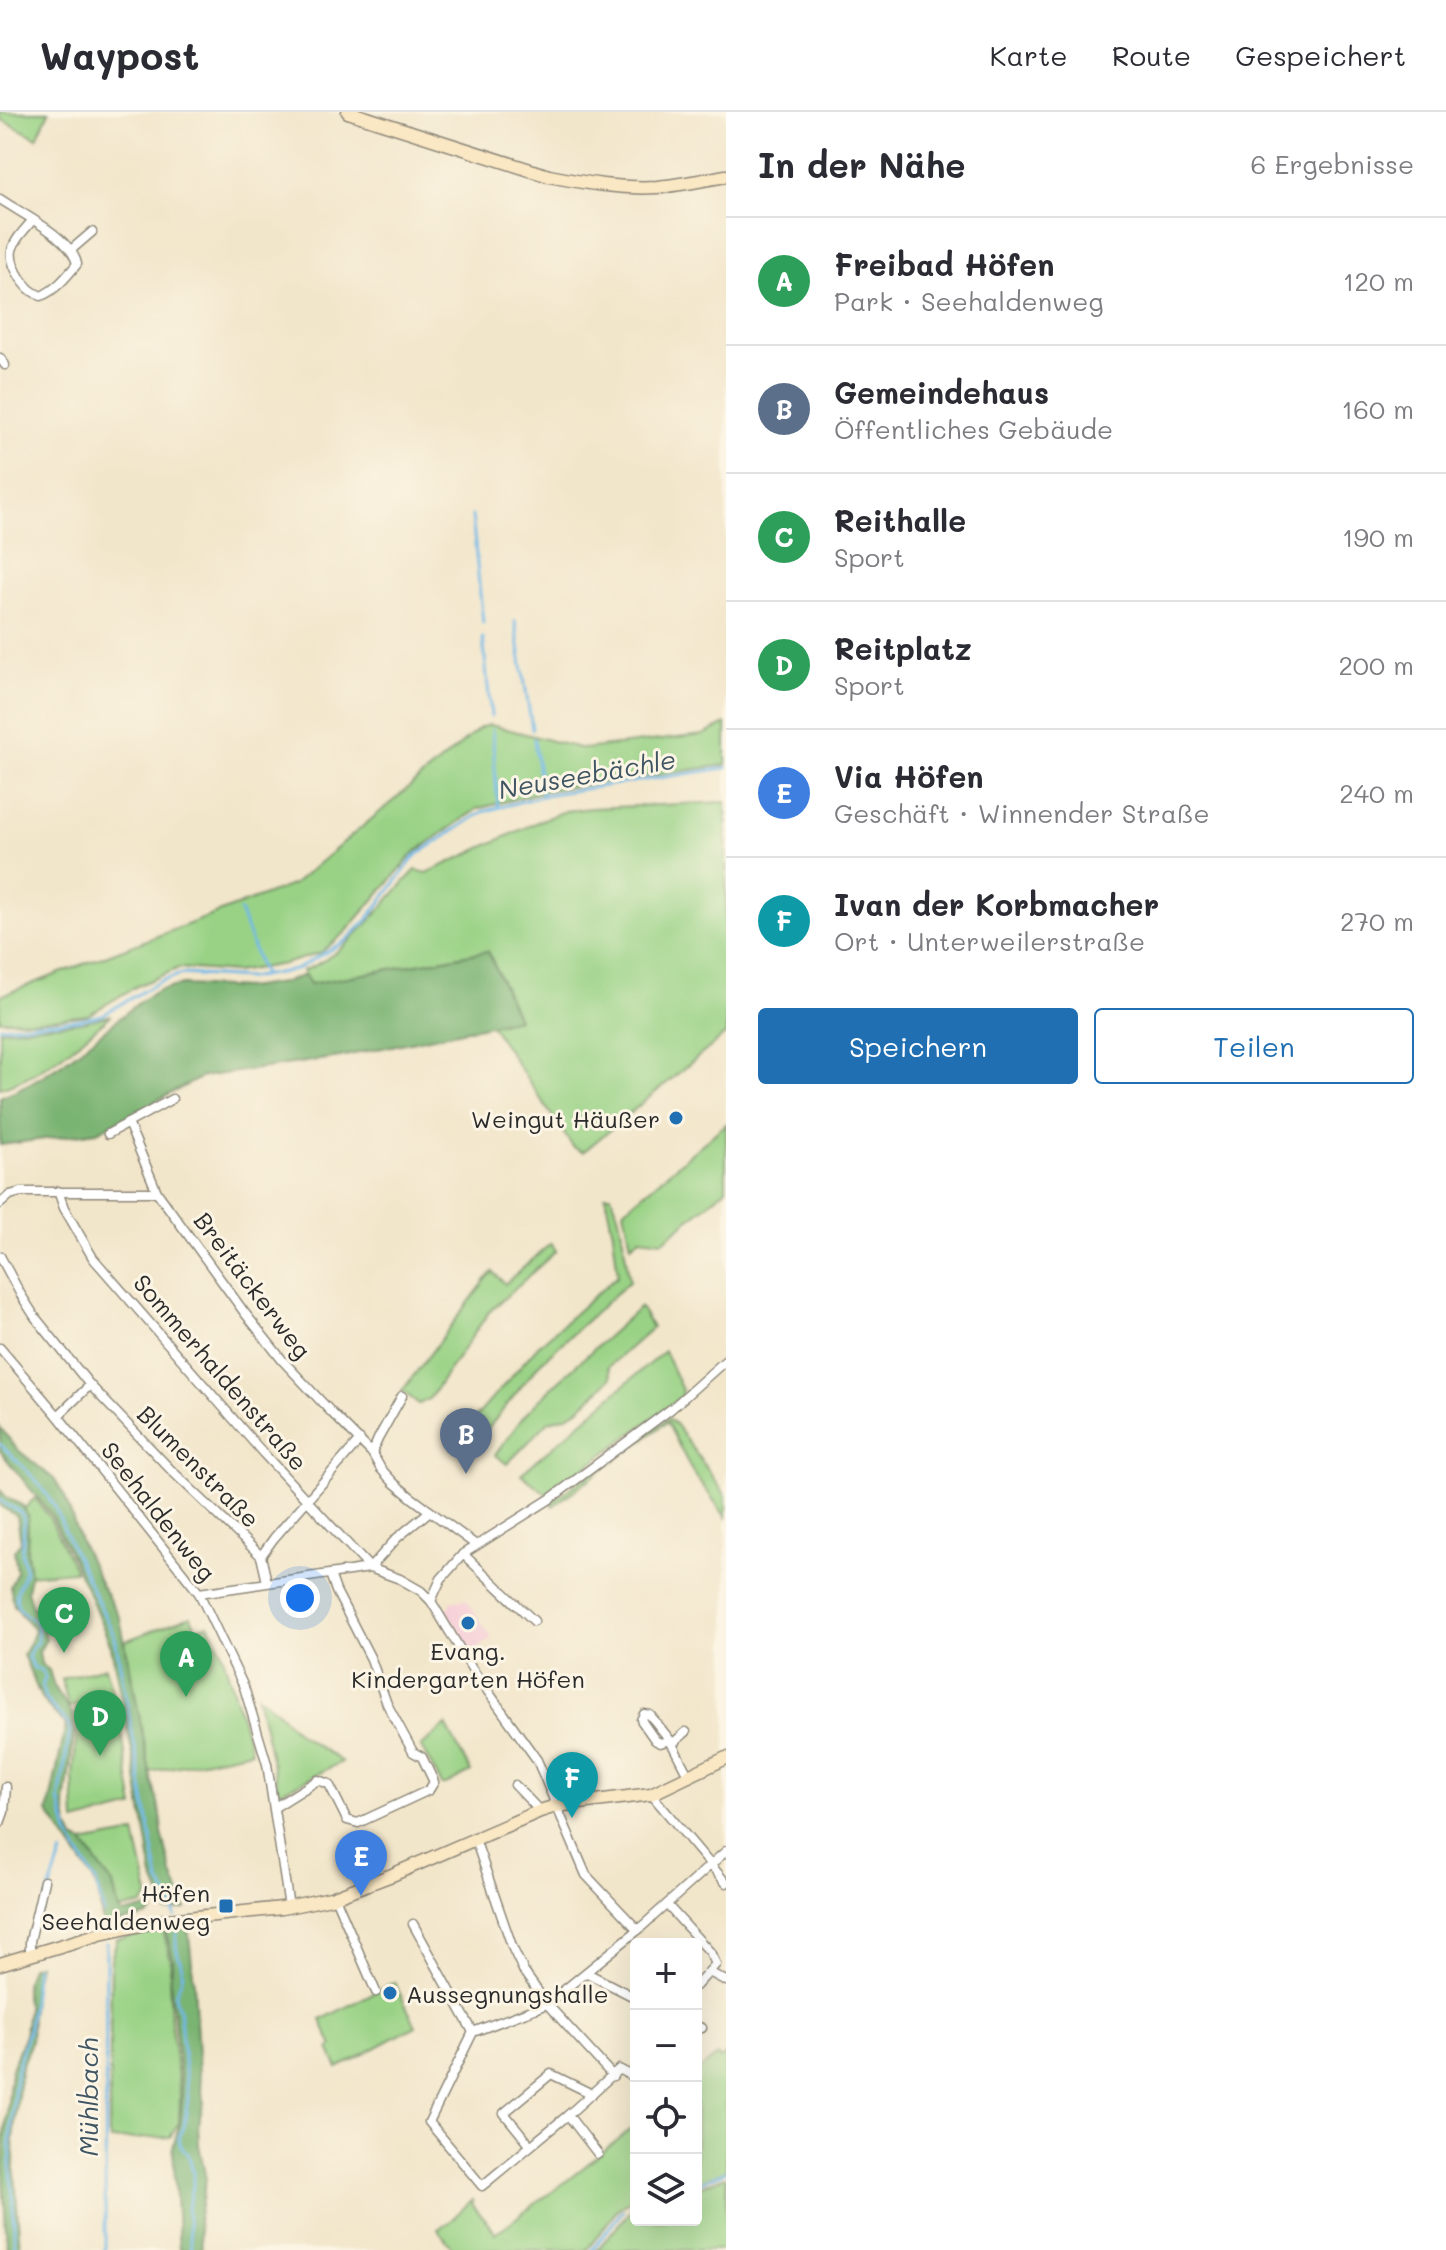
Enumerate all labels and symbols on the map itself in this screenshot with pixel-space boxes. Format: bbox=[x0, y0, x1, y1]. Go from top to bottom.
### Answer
water label: Neuseebächle bbox=[496, 742, 678, 806]
place label: Weingut Häußer bbox=[471, 1103, 660, 1134]
marker: Weingut Häußer bbox=[667, 1109, 685, 1127]
street label: Breitäckerweg bbox=[188, 1205, 318, 1365]
street label: Sommerhaldenstraße bbox=[127, 1267, 315, 1477]
street label: Blumenstraße bbox=[131, 1398, 267, 1534]
pin: B bbox=[440, 1408, 492, 1474]
street label: Seehaldenweg bbox=[95, 1435, 223, 1587]
your location bbox=[280, 1578, 320, 1618]
pin: C bbox=[38, 1587, 90, 1653]
marker: Evang. Kindergarten Höfen bbox=[459, 1614, 477, 1632]
pin: A bbox=[160, 1631, 212, 1697]
place label: Evang. Kindergarten Höfen bbox=[351, 1635, 585, 1694]
pin: D bbox=[74, 1690, 126, 1756]
pin: F bbox=[546, 1752, 598, 1818]
pin: E bbox=[335, 1830, 387, 1896]
place label: Höfen Seehaldenweg bbox=[41, 1877, 210, 1936]
marker: Höfen Seehaldenweg bbox=[217, 1897, 235, 1915]
place label: Aussegnungshalle bbox=[406, 1978, 609, 2009]
marker: Aussegnungshalle bbox=[381, 1984, 399, 2002]
water label: Mühlbach bbox=[71, 2038, 105, 2156]

